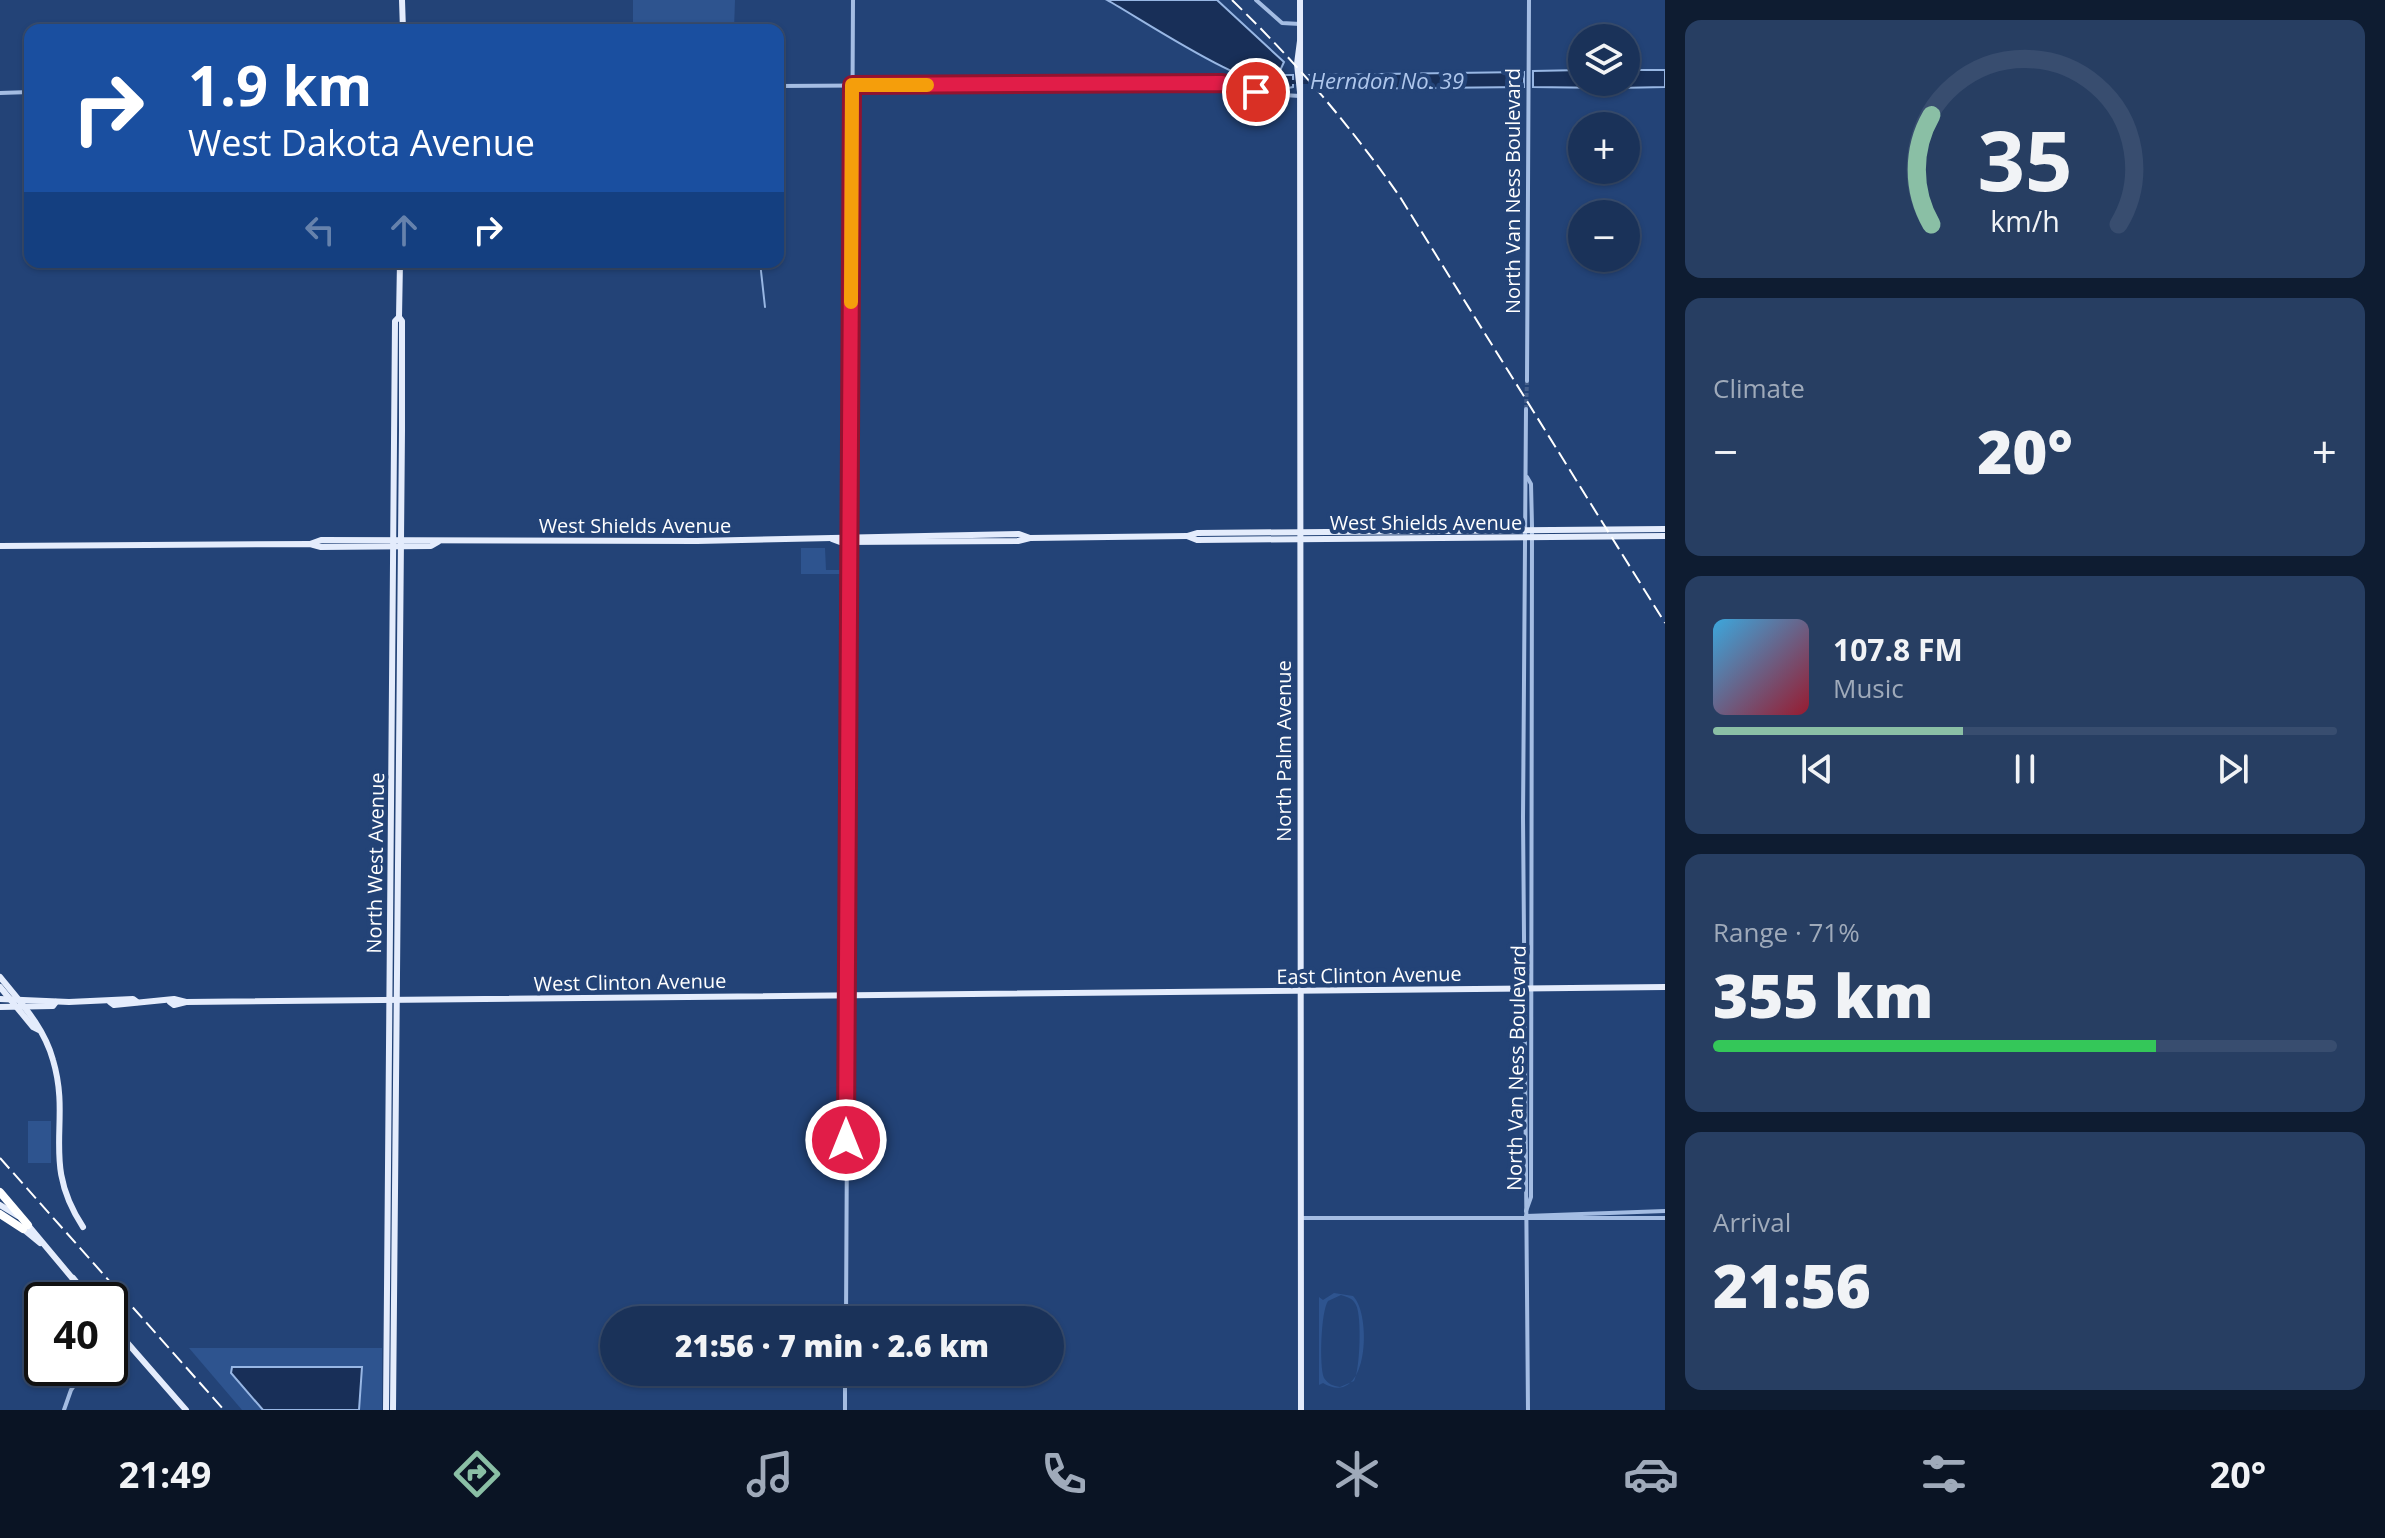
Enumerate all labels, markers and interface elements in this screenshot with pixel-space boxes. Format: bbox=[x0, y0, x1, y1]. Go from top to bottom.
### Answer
map controls bbox=[1568, 24, 1640, 272]
button: layers bbox=[1568, 24, 1640, 96]
text: 1.9 km bbox=[188, 46, 372, 122]
icon: right bbox=[56, 56, 160, 160]
pin bbox=[1222, 58, 1290, 126]
water label: Herndon No. 39 bbox=[1310, 65, 1464, 95]
street label: North Van Ness Boulevard bbox=[1499, 68, 1526, 314]
icon: arrive bbox=[1234, 70, 1278, 114]
text: 35 bbox=[1977, 102, 2073, 215]
button: + bbox=[1568, 112, 1640, 184]
text: West Dakota Avenue bbox=[188, 118, 535, 167]
button: − bbox=[1568, 200, 1640, 272]
text: km/h bbox=[1990, 201, 2060, 240]
icon: left bbox=[298, 208, 342, 252]
icon: ahead bbox=[382, 208, 426, 252]
icon: right bbox=[466, 208, 510, 252]
text: Climate bbox=[1713, 370, 1805, 406]
text: 20° bbox=[1977, 410, 2073, 492]
text: − bbox=[1713, 421, 1738, 481]
text: + bbox=[2312, 421, 2337, 481]
street label: West Shields Avenue bbox=[1330, 509, 1522, 536]
street label: West Shields Avenue bbox=[539, 512, 731, 539]
text: 107.8 FM bbox=[1833, 629, 1963, 670]
street label: North Palm Avenue bbox=[1270, 660, 1297, 842]
text: Music bbox=[1833, 670, 1904, 706]
icon: previous bbox=[1795, 747, 1839, 791]
icon: pause bbox=[2003, 747, 2047, 791]
icon: next bbox=[2211, 747, 2255, 791]
street label: North West Avenue bbox=[360, 772, 390, 954]
text: Range · 71% bbox=[1713, 914, 1860, 950]
street label: North Van Ness Boulevard bbox=[1500, 945, 1532, 1191]
text: 355 km bbox=[1713, 954, 1934, 1036]
street label: East Clinton Avenue bbox=[1276, 960, 1462, 990]
street label: West Clinton Avenue bbox=[533, 967, 727, 997]
position arrow bbox=[804, 1098, 888, 1182]
text: Arrival bbox=[1713, 1204, 1791, 1240]
text: 21:56 bbox=[1713, 1244, 1871, 1326]
speed limit sign: 40 bbox=[24, 1282, 128, 1386]
text: 21:56 · 7 min · 2.6 km bbox=[675, 1325, 989, 1366]
icon: directions bbox=[449, 1446, 505, 1502]
icon: music bbox=[742, 1446, 798, 1502]
icon: phone bbox=[1036, 1446, 1092, 1502]
icon: climate bbox=[1329, 1446, 1385, 1502]
icon: car bbox=[1623, 1446, 1679, 1502]
icon: filters bbox=[1916, 1446, 1972, 1502]
text: 21:49 bbox=[119, 1450, 211, 1499]
text: 20° bbox=[2210, 1450, 2266, 1499]

